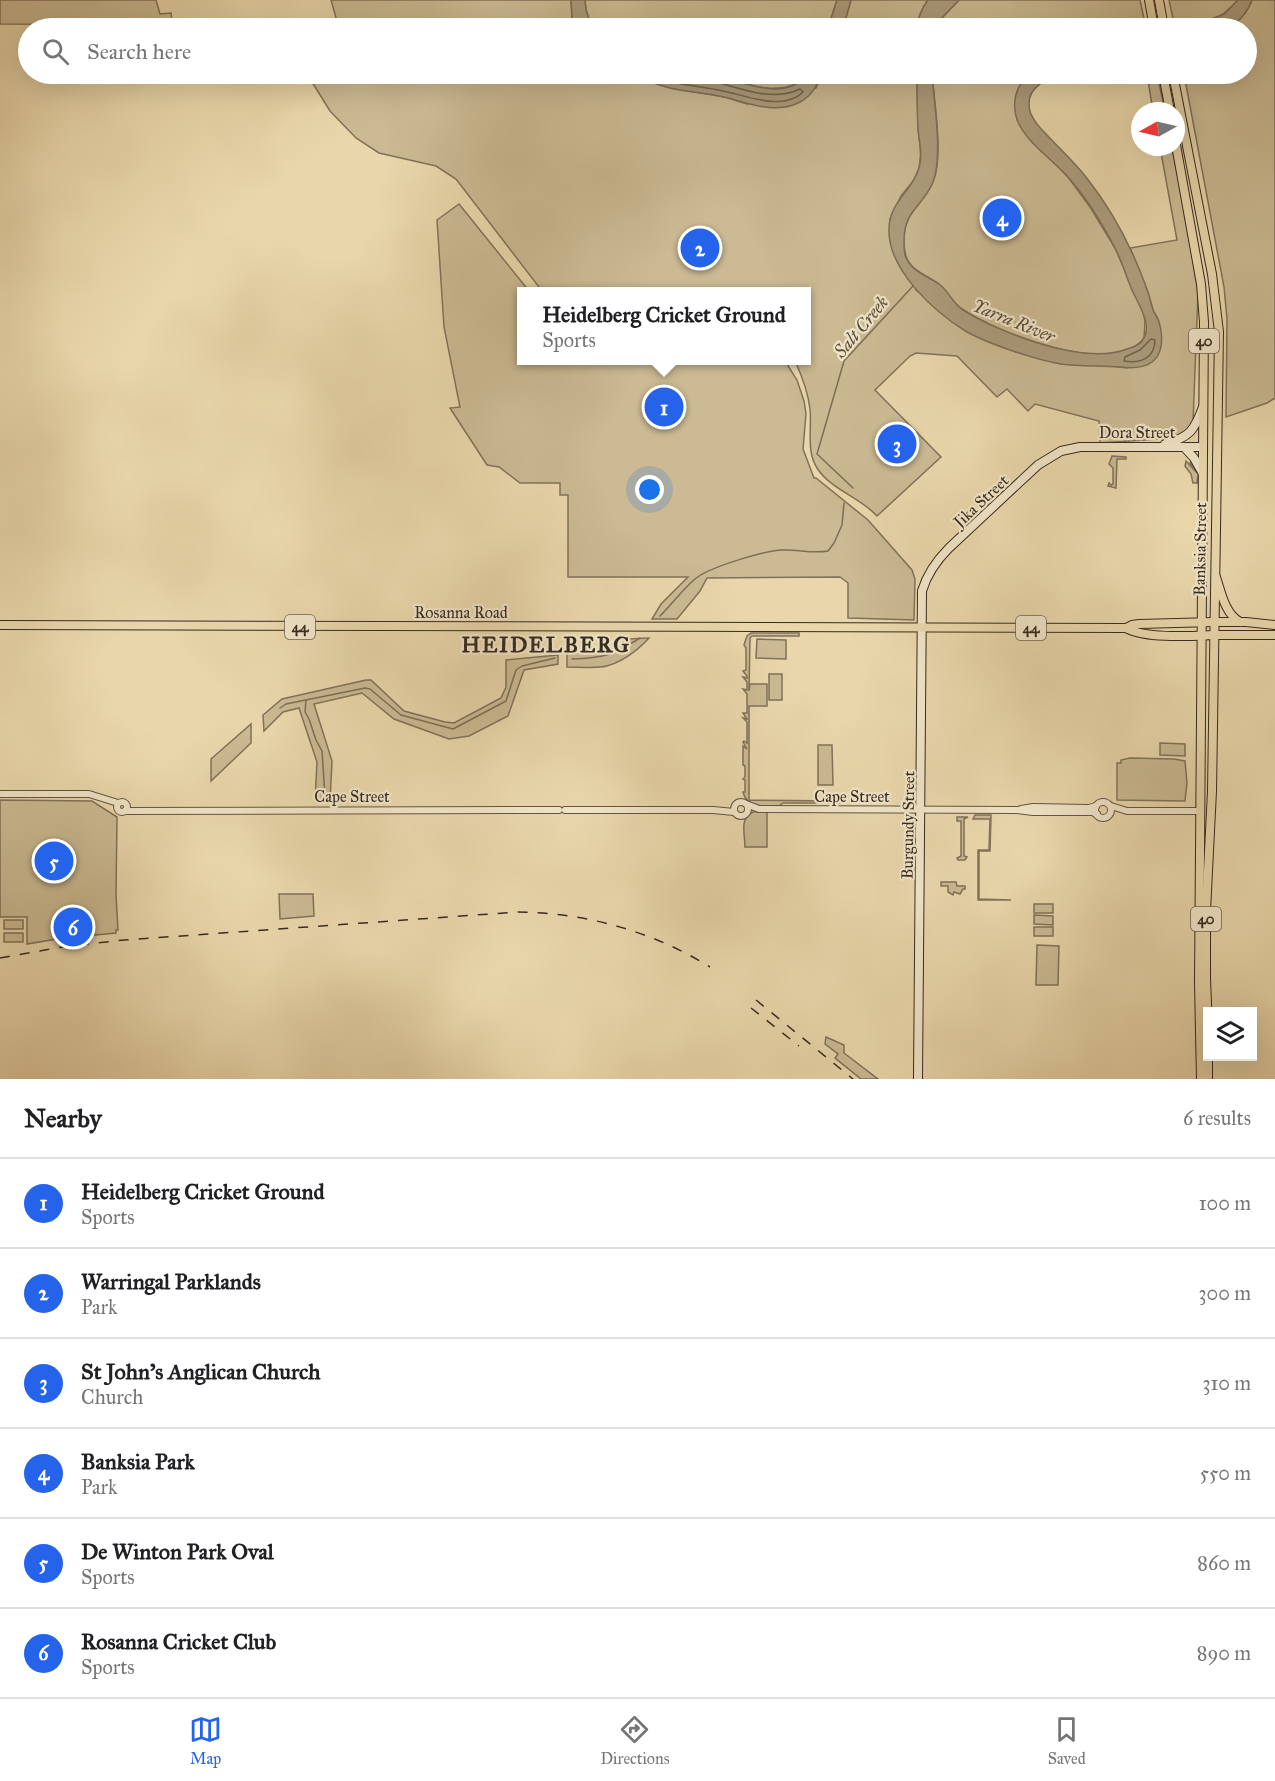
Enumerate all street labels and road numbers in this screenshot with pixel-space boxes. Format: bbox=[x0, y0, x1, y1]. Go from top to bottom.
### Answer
road number: 40 bbox=[1189, 329, 1219, 353]
street label: Dora Street bbox=[1099, 423, 1176, 442]
street label: Jika Street bbox=[948, 471, 1013, 533]
street label: Banksia Street bbox=[1190, 502, 1210, 596]
street label: Rosanna Road bbox=[414, 603, 508, 622]
road number: 44 bbox=[285, 615, 315, 639]
road number: 44 bbox=[1016, 616, 1046, 640]
street label: Burgundy Street bbox=[898, 770, 919, 879]
street label: Cape Street bbox=[314, 787, 390, 806]
street label: Cape Street bbox=[814, 787, 890, 806]
road number: 40 bbox=[1191, 907, 1221, 931]

